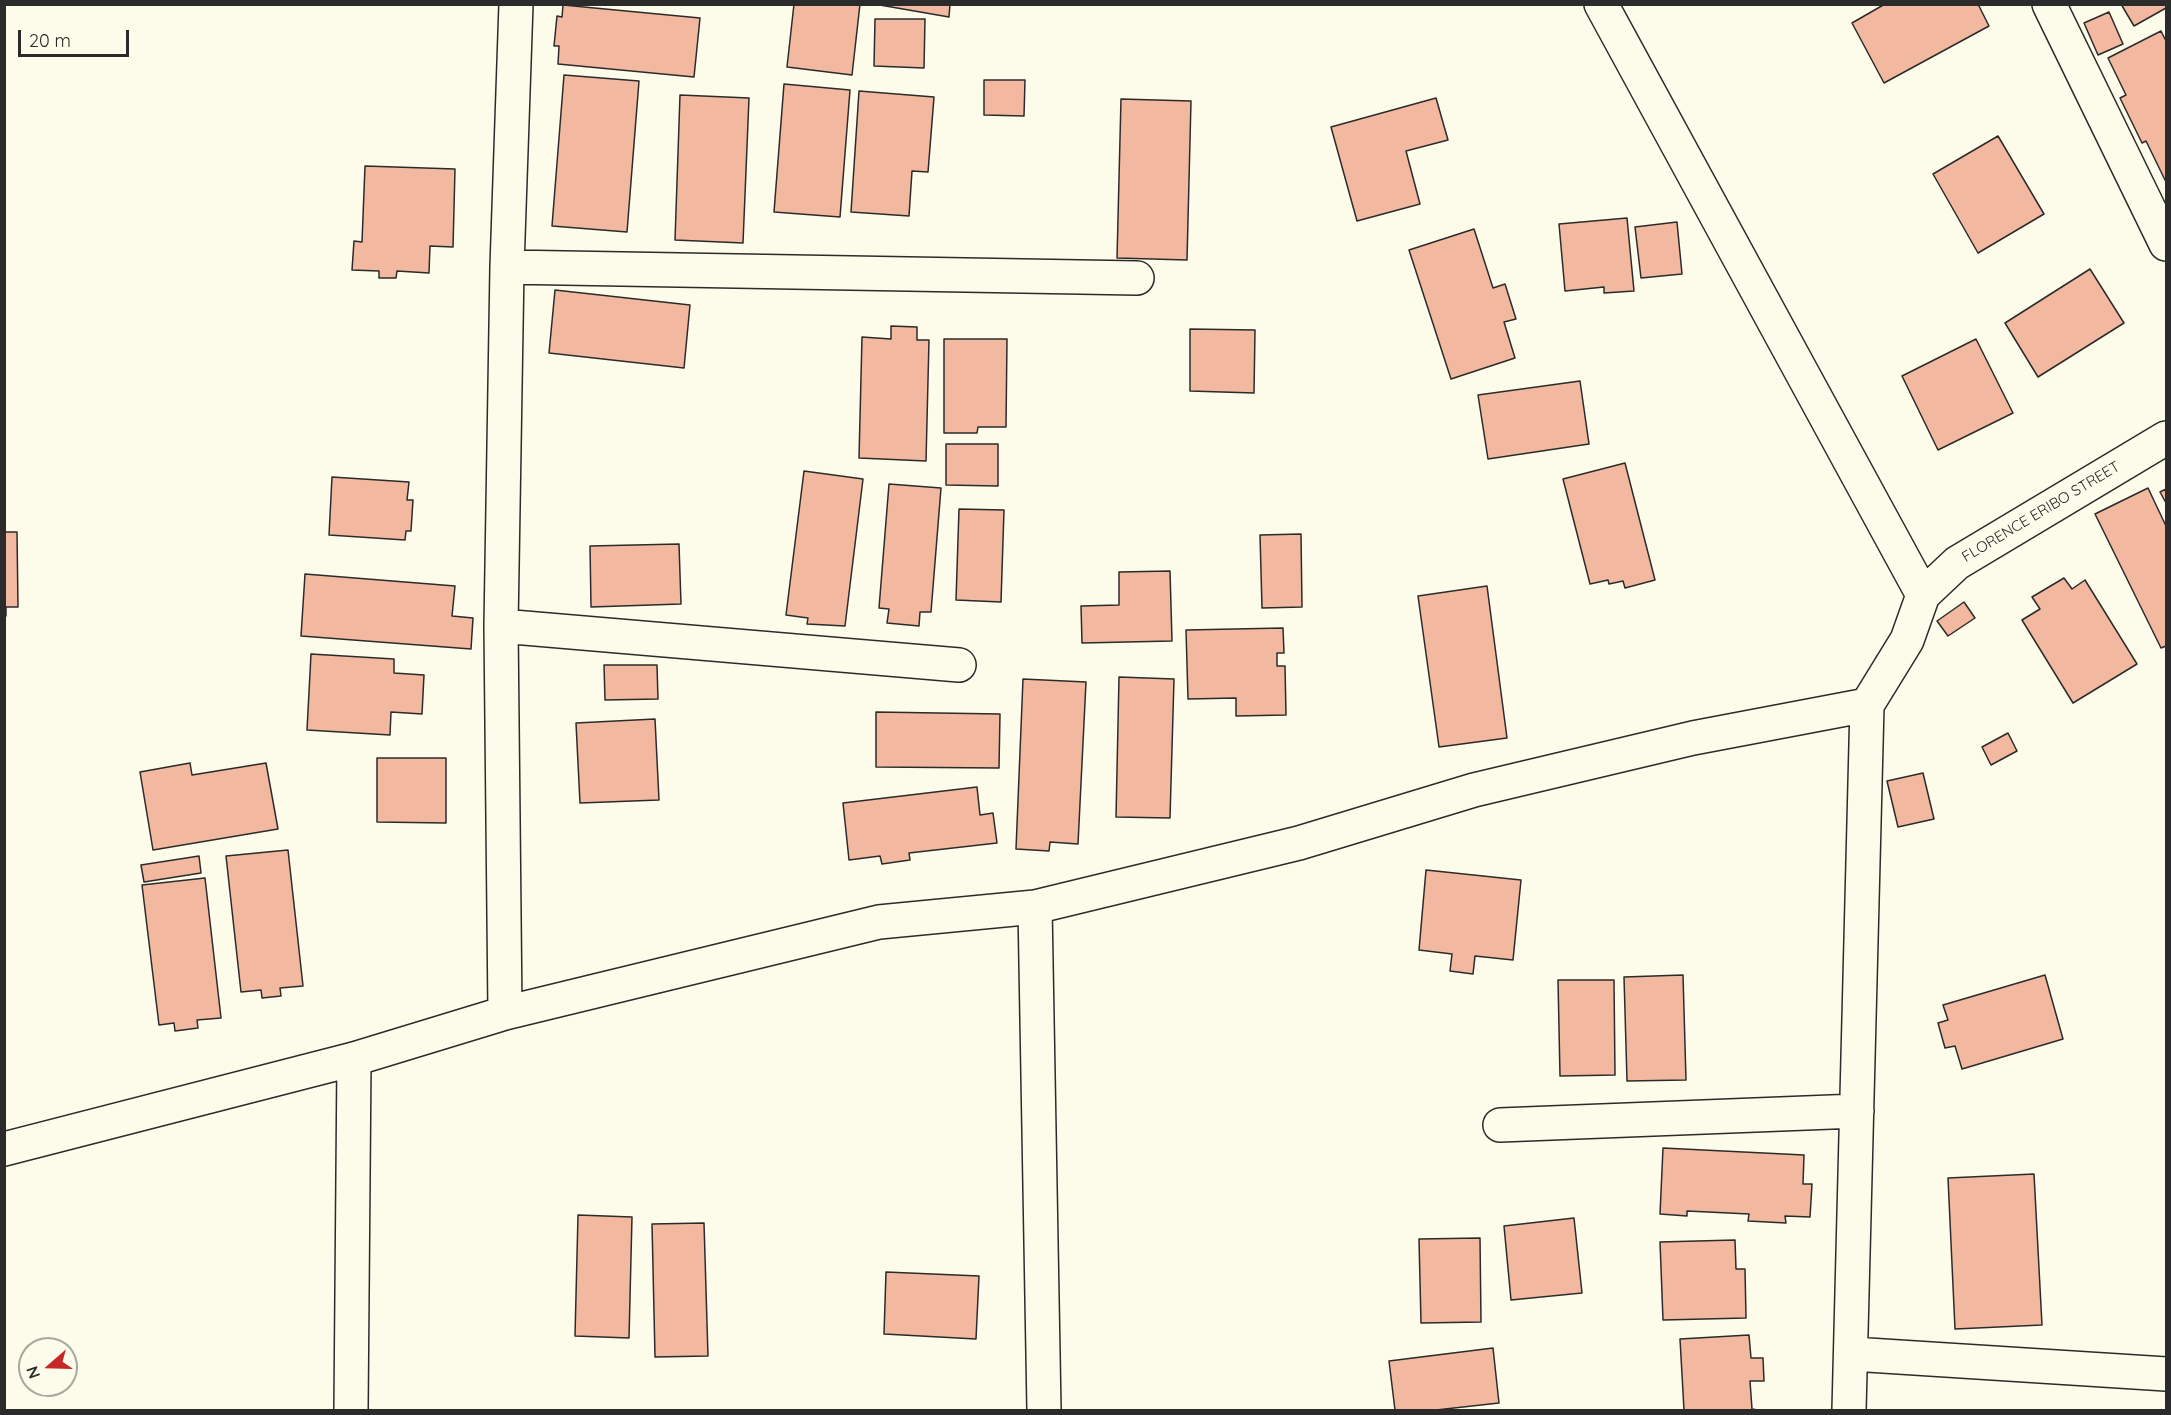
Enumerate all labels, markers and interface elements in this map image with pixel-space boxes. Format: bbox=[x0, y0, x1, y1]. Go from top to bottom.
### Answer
scale bar bbox=[21, 18, 132, 56]
text: 20 m bbox=[29, 29, 71, 52]
street label: FLORENCE ERIBO STREET bbox=[1959, 458, 2123, 566]
north arrow bbox=[18, 1337, 78, 1397]
text: N bbox=[22, 1364, 44, 1381]

